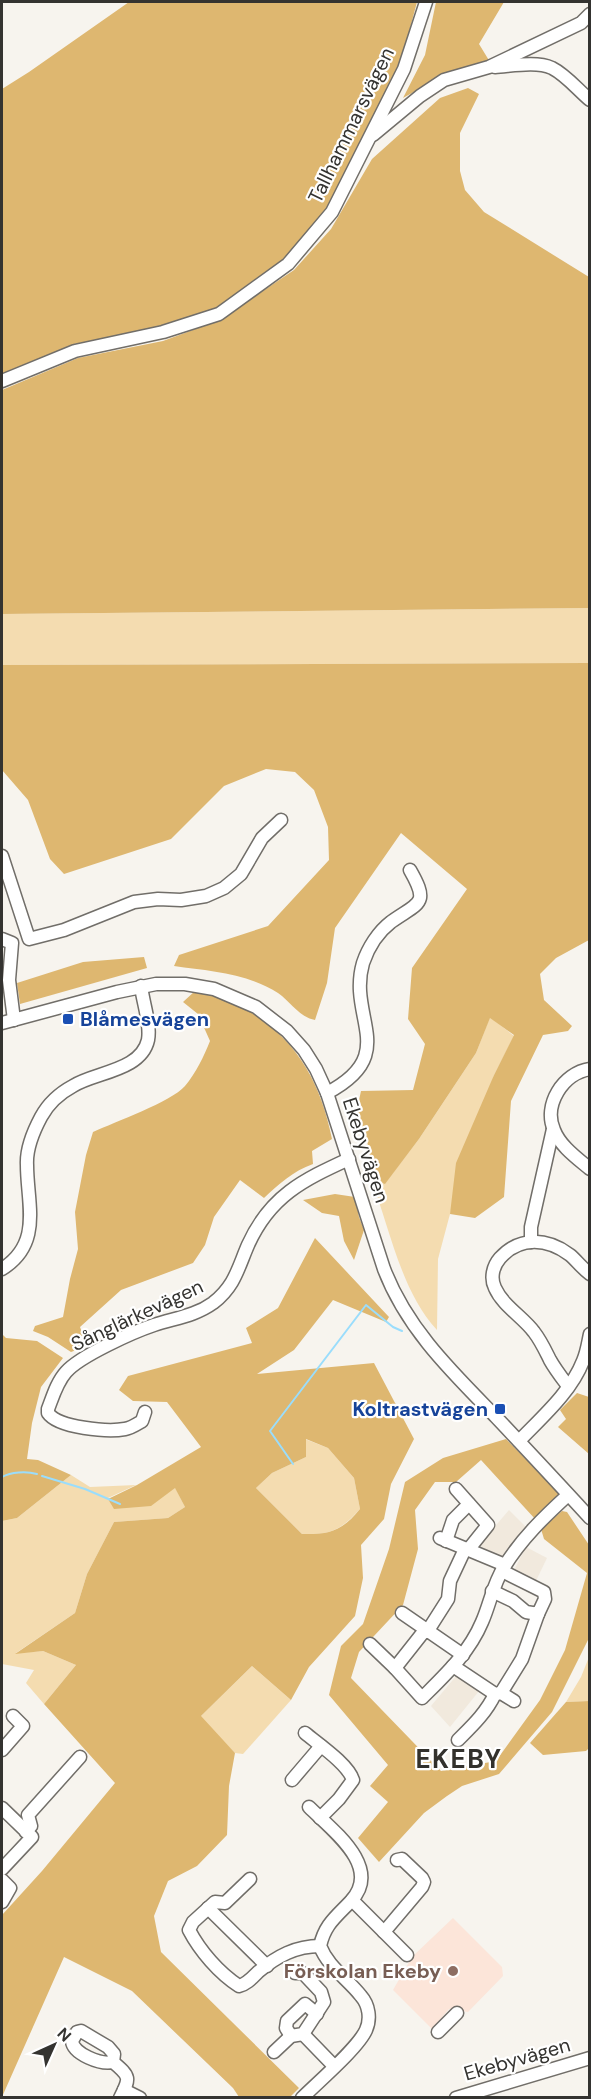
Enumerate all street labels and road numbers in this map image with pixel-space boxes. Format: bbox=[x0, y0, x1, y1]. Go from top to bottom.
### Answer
street label: Tallhammarsvägen bbox=[302, 43, 400, 207]
street label: Ekebyvägen bbox=[337, 1094, 395, 1206]
street label: Sånglärkevägen bbox=[67, 1273, 207, 1357]
street label: Ekebyvägen bbox=[461, 2031, 573, 2087]

